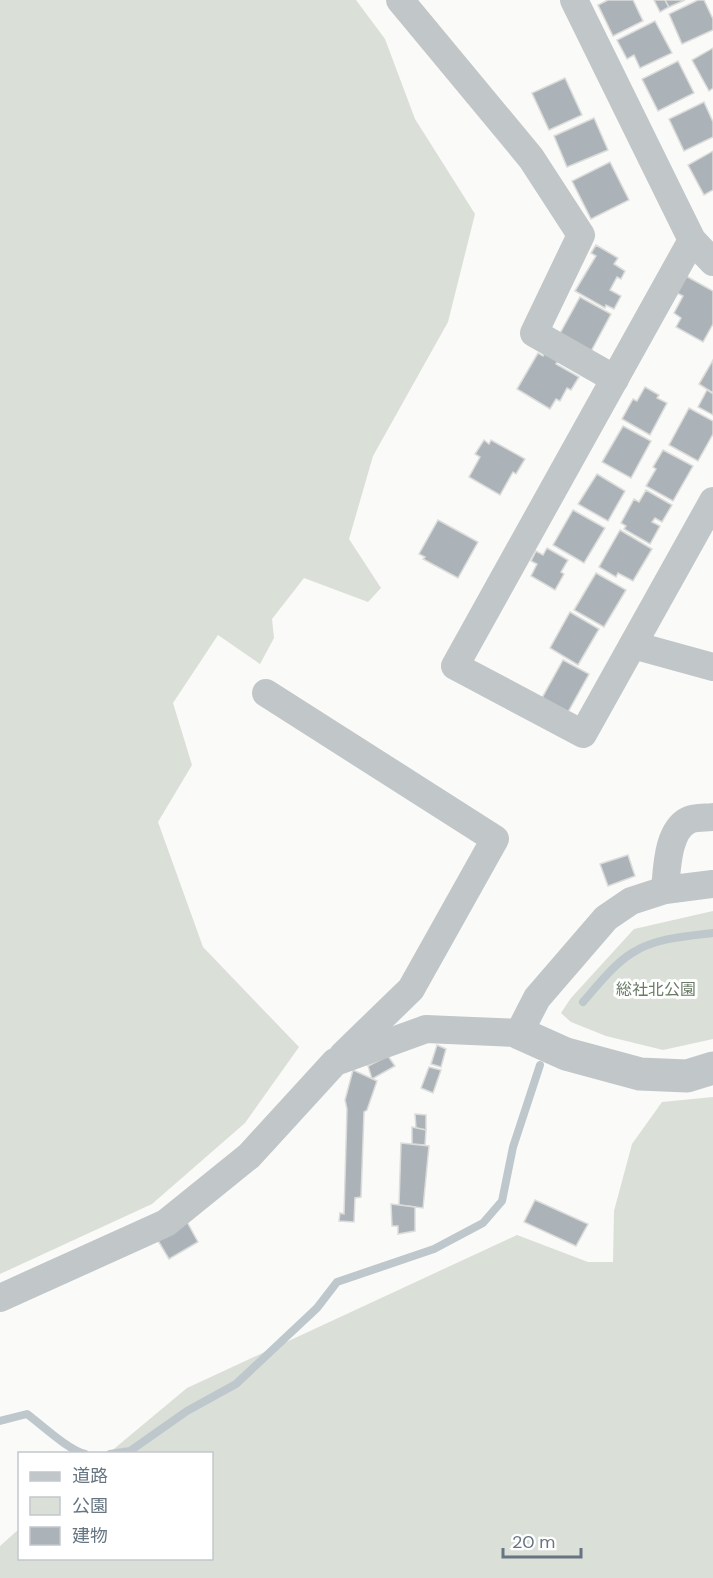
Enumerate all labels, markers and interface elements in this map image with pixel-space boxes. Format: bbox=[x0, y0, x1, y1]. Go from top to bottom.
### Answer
park label: 総社北公園 bbox=[616, 979, 696, 1000]
legend bbox=[18, 1452, 213, 1560]
text: 道路 bbox=[72, 1464, 108, 1488]
text: 公園 bbox=[72, 1494, 108, 1518]
scale bar bbox=[503, 1521, 581, 1559]
text: 建物 bbox=[72, 1524, 108, 1548]
text: 20 m bbox=[512, 1530, 555, 1554]

